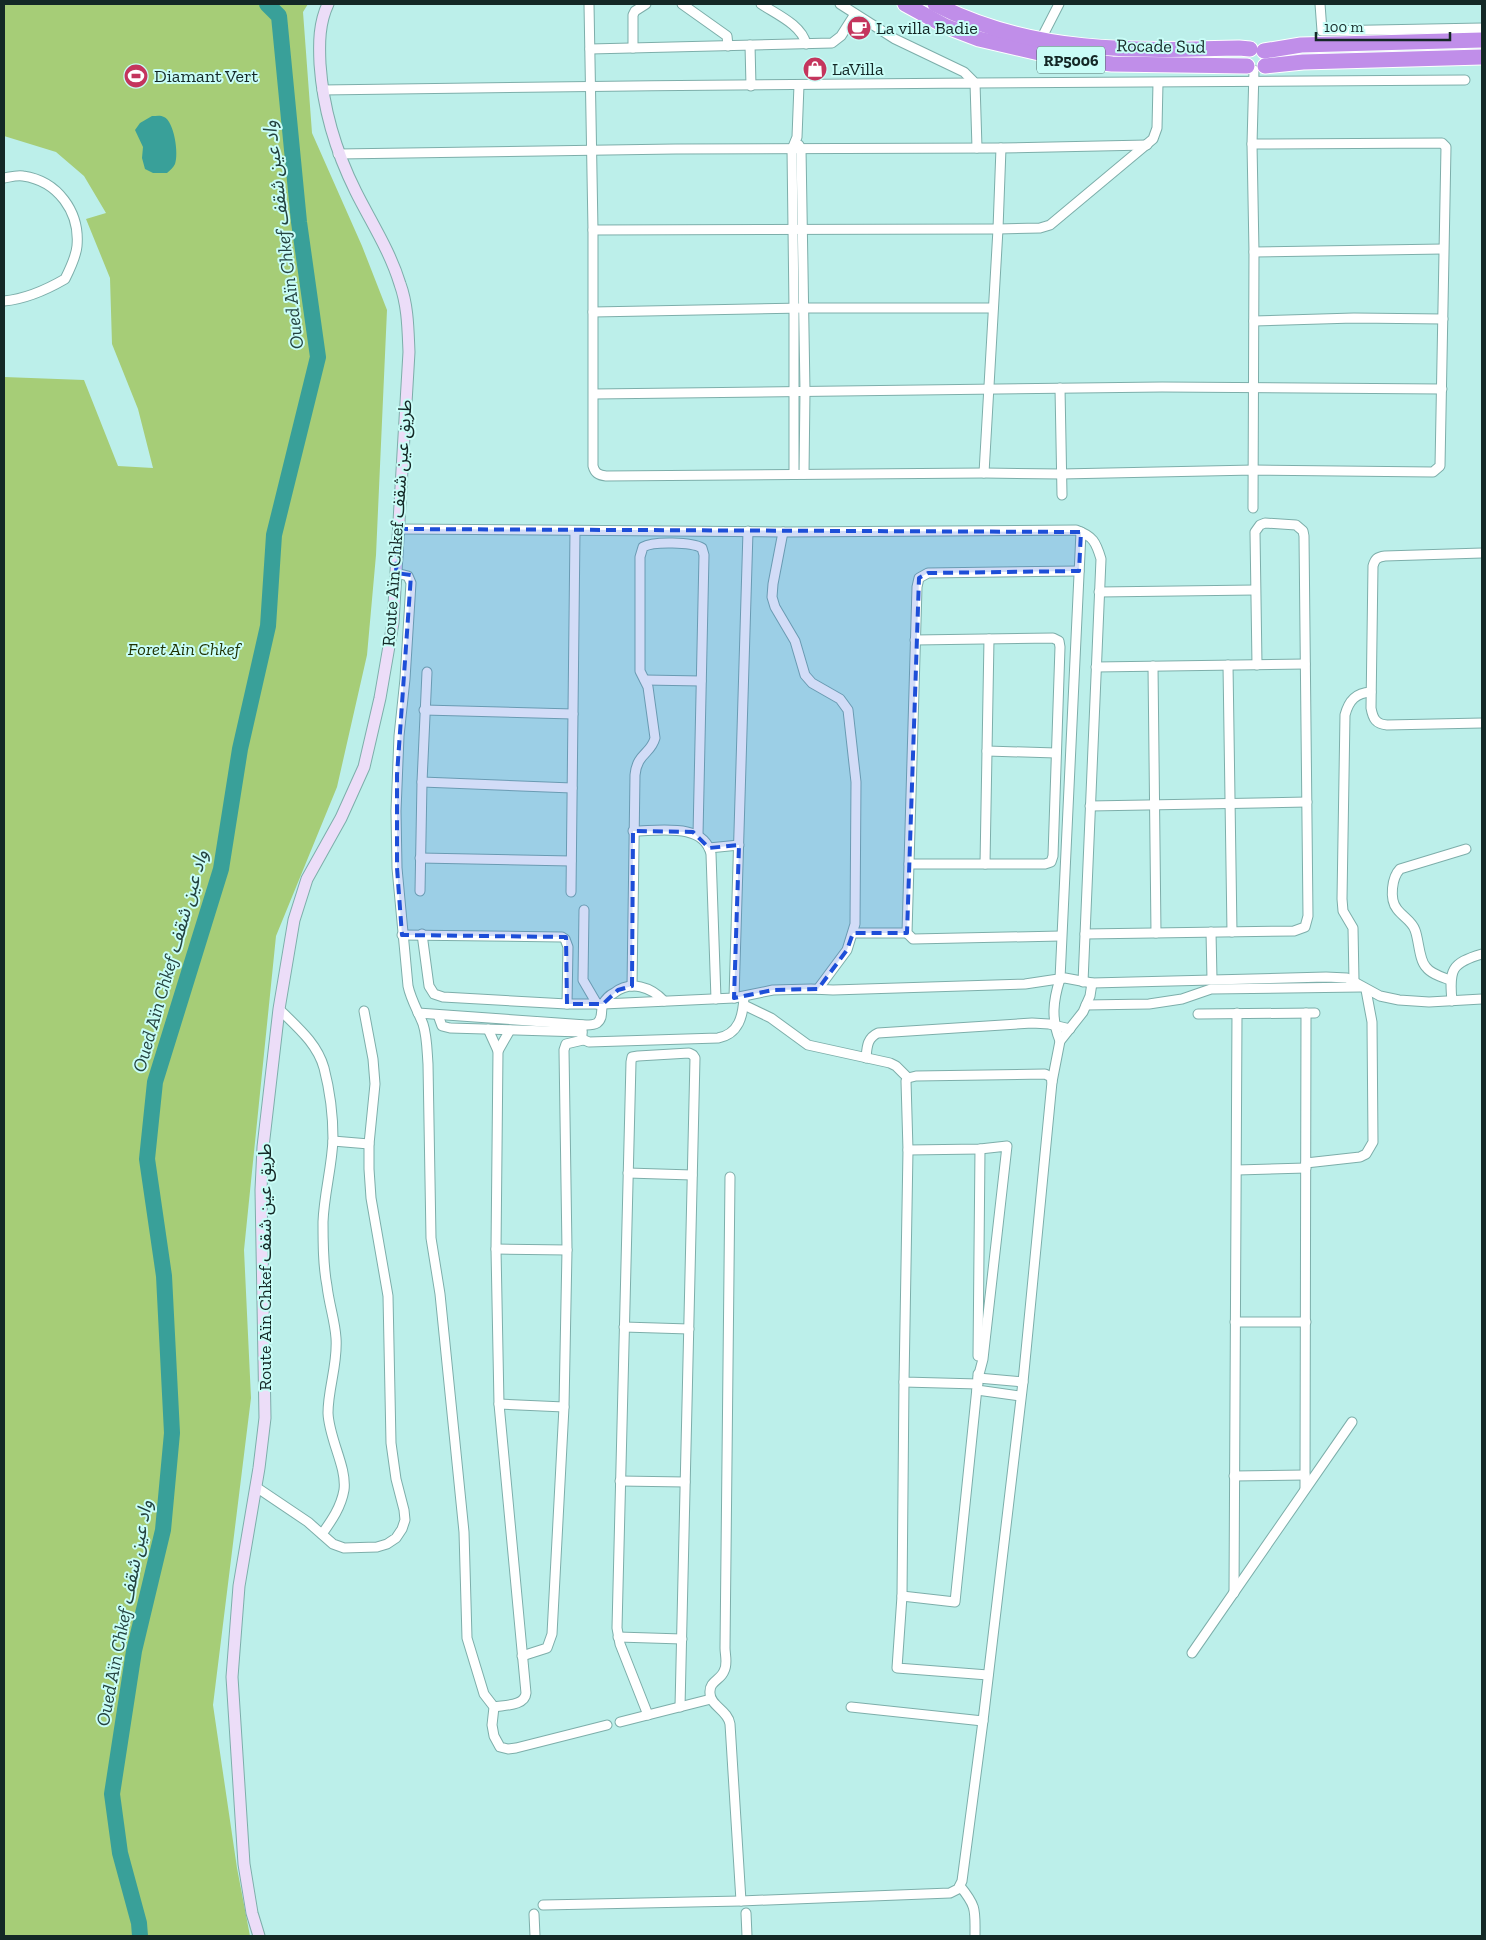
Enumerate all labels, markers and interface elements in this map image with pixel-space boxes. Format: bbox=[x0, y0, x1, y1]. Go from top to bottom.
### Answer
scale bar bbox=[1316, 10, 1450, 42]
cafe icon: La villa Badie bbox=[846, 15, 872, 41]
place label: La villa Badie bbox=[876, 17, 978, 39]
text: 100 m bbox=[1324, 18, 1363, 36]
street label: Rocade Sud bbox=[1116, 34, 1206, 58]
road number: RP5006 bbox=[1037, 46, 1105, 74]
shop icon: LaVilla bbox=[802, 56, 828, 82]
place label: LaVilla bbox=[832, 58, 884, 80]
sports icon: Diamant Vert bbox=[123, 63, 149, 89]
place label: Diamant Vert bbox=[154, 65, 259, 87]
water label: Oued Aïn Chkef واد عين شقف bbox=[258, 119, 308, 351]
street label: Route Aïn Chkef طريق عين شقف bbox=[377, 399, 417, 647]
park label: Foret Ain Chkef bbox=[128, 638, 243, 660]
water label: Oued Aïn Chkef واد عين شقف bbox=[127, 847, 213, 1075]
street label: Route Aïn Chkef طريق عين شقف bbox=[254, 1143, 276, 1391]
water label: Oued Aïn Chkef واد عين شقف bbox=[91, 1497, 157, 1728]

